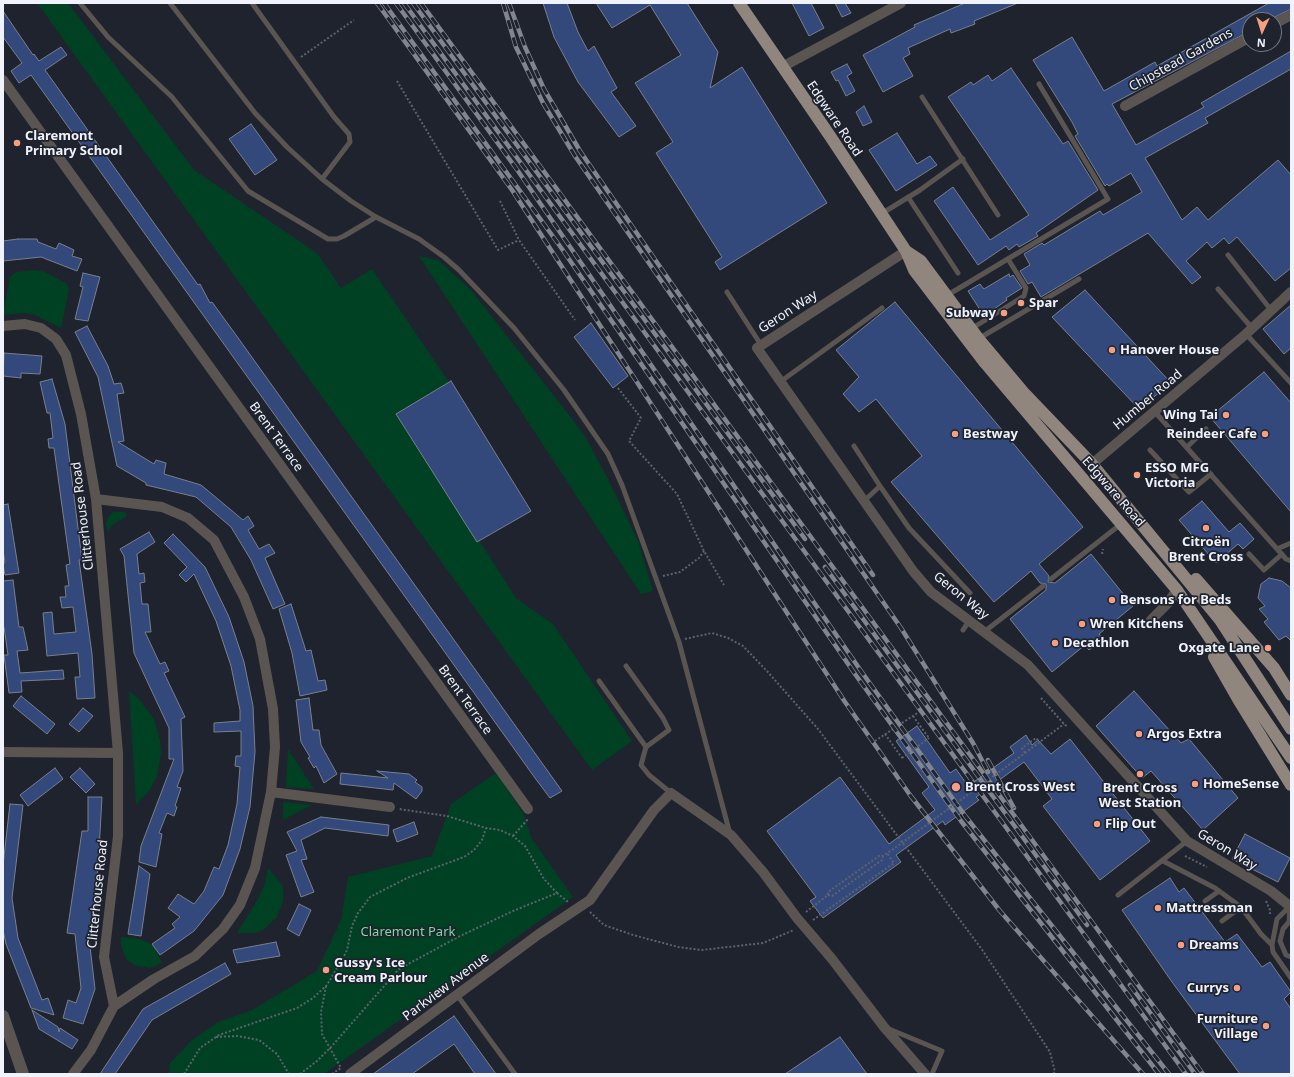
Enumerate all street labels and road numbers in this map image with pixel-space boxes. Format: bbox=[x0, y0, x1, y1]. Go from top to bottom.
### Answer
street label: Chipstead Gardens bbox=[1127, 25, 1235, 95]
street label: Edgware Road bbox=[803, 78, 865, 160]
street label: Geron Way bbox=[756, 287, 820, 337]
street label: Humber Road bbox=[1110, 367, 1186, 433]
street label: Brent Terrace bbox=[246, 399, 306, 475]
street label: Edgware Road bbox=[1078, 454, 1148, 530]
street label: Clitterhouse Road bbox=[69, 461, 97, 571]
street label: Geron Way bbox=[930, 569, 992, 623]
street label: Brent Terrace bbox=[435, 662, 495, 738]
street label: Geron Way bbox=[1194, 826, 1260, 874]
street label: Clitterhouse Road bbox=[85, 839, 111, 949]
street label: Parkview Avenue bbox=[400, 950, 492, 1024]

